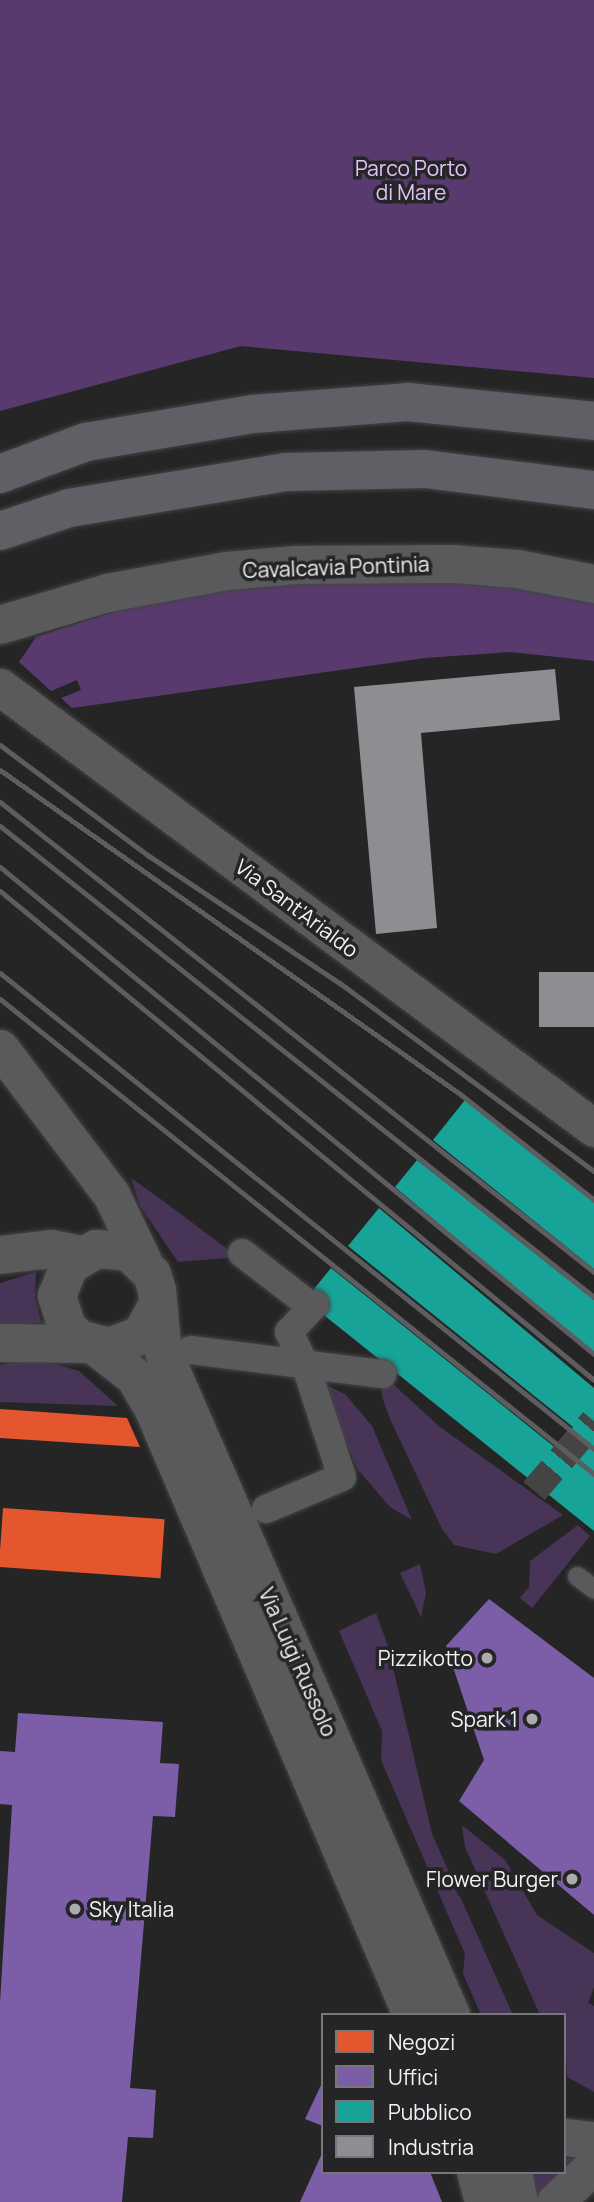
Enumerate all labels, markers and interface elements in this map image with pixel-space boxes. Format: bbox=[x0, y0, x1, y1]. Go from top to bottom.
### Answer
park label: Parco Porto di Mare bbox=[355, 155, 467, 205]
street label: Cavalcavia Pontinia bbox=[242, 551, 430, 583]
street label: Via Sant'Arialdo bbox=[230, 853, 364, 963]
street label: Via Luigi Russolo bbox=[254, 1584, 342, 1740]
place label: Pizzikotto bbox=[378, 1645, 473, 1671]
marker: Pizzikotto bbox=[479, 1650, 495, 1666]
place label: Spark 1 bbox=[451, 1706, 518, 1732]
marker: Spark 1 bbox=[524, 1711, 540, 1727]
place label: Flower Burger bbox=[426, 1866, 558, 1892]
marker: Flower Burger bbox=[564, 1871, 580, 1887]
place label: Sky Italia bbox=[89, 1896, 174, 1922]
marker: Sky Italia bbox=[67, 1901, 83, 1917]
legend bbox=[321, 2013, 566, 2174]
text: Negozi bbox=[388, 2028, 455, 2056]
text: Uffici bbox=[388, 2063, 438, 2091]
text: Pubblico bbox=[388, 2098, 472, 2126]
text: Industria bbox=[388, 2133, 474, 2161]

